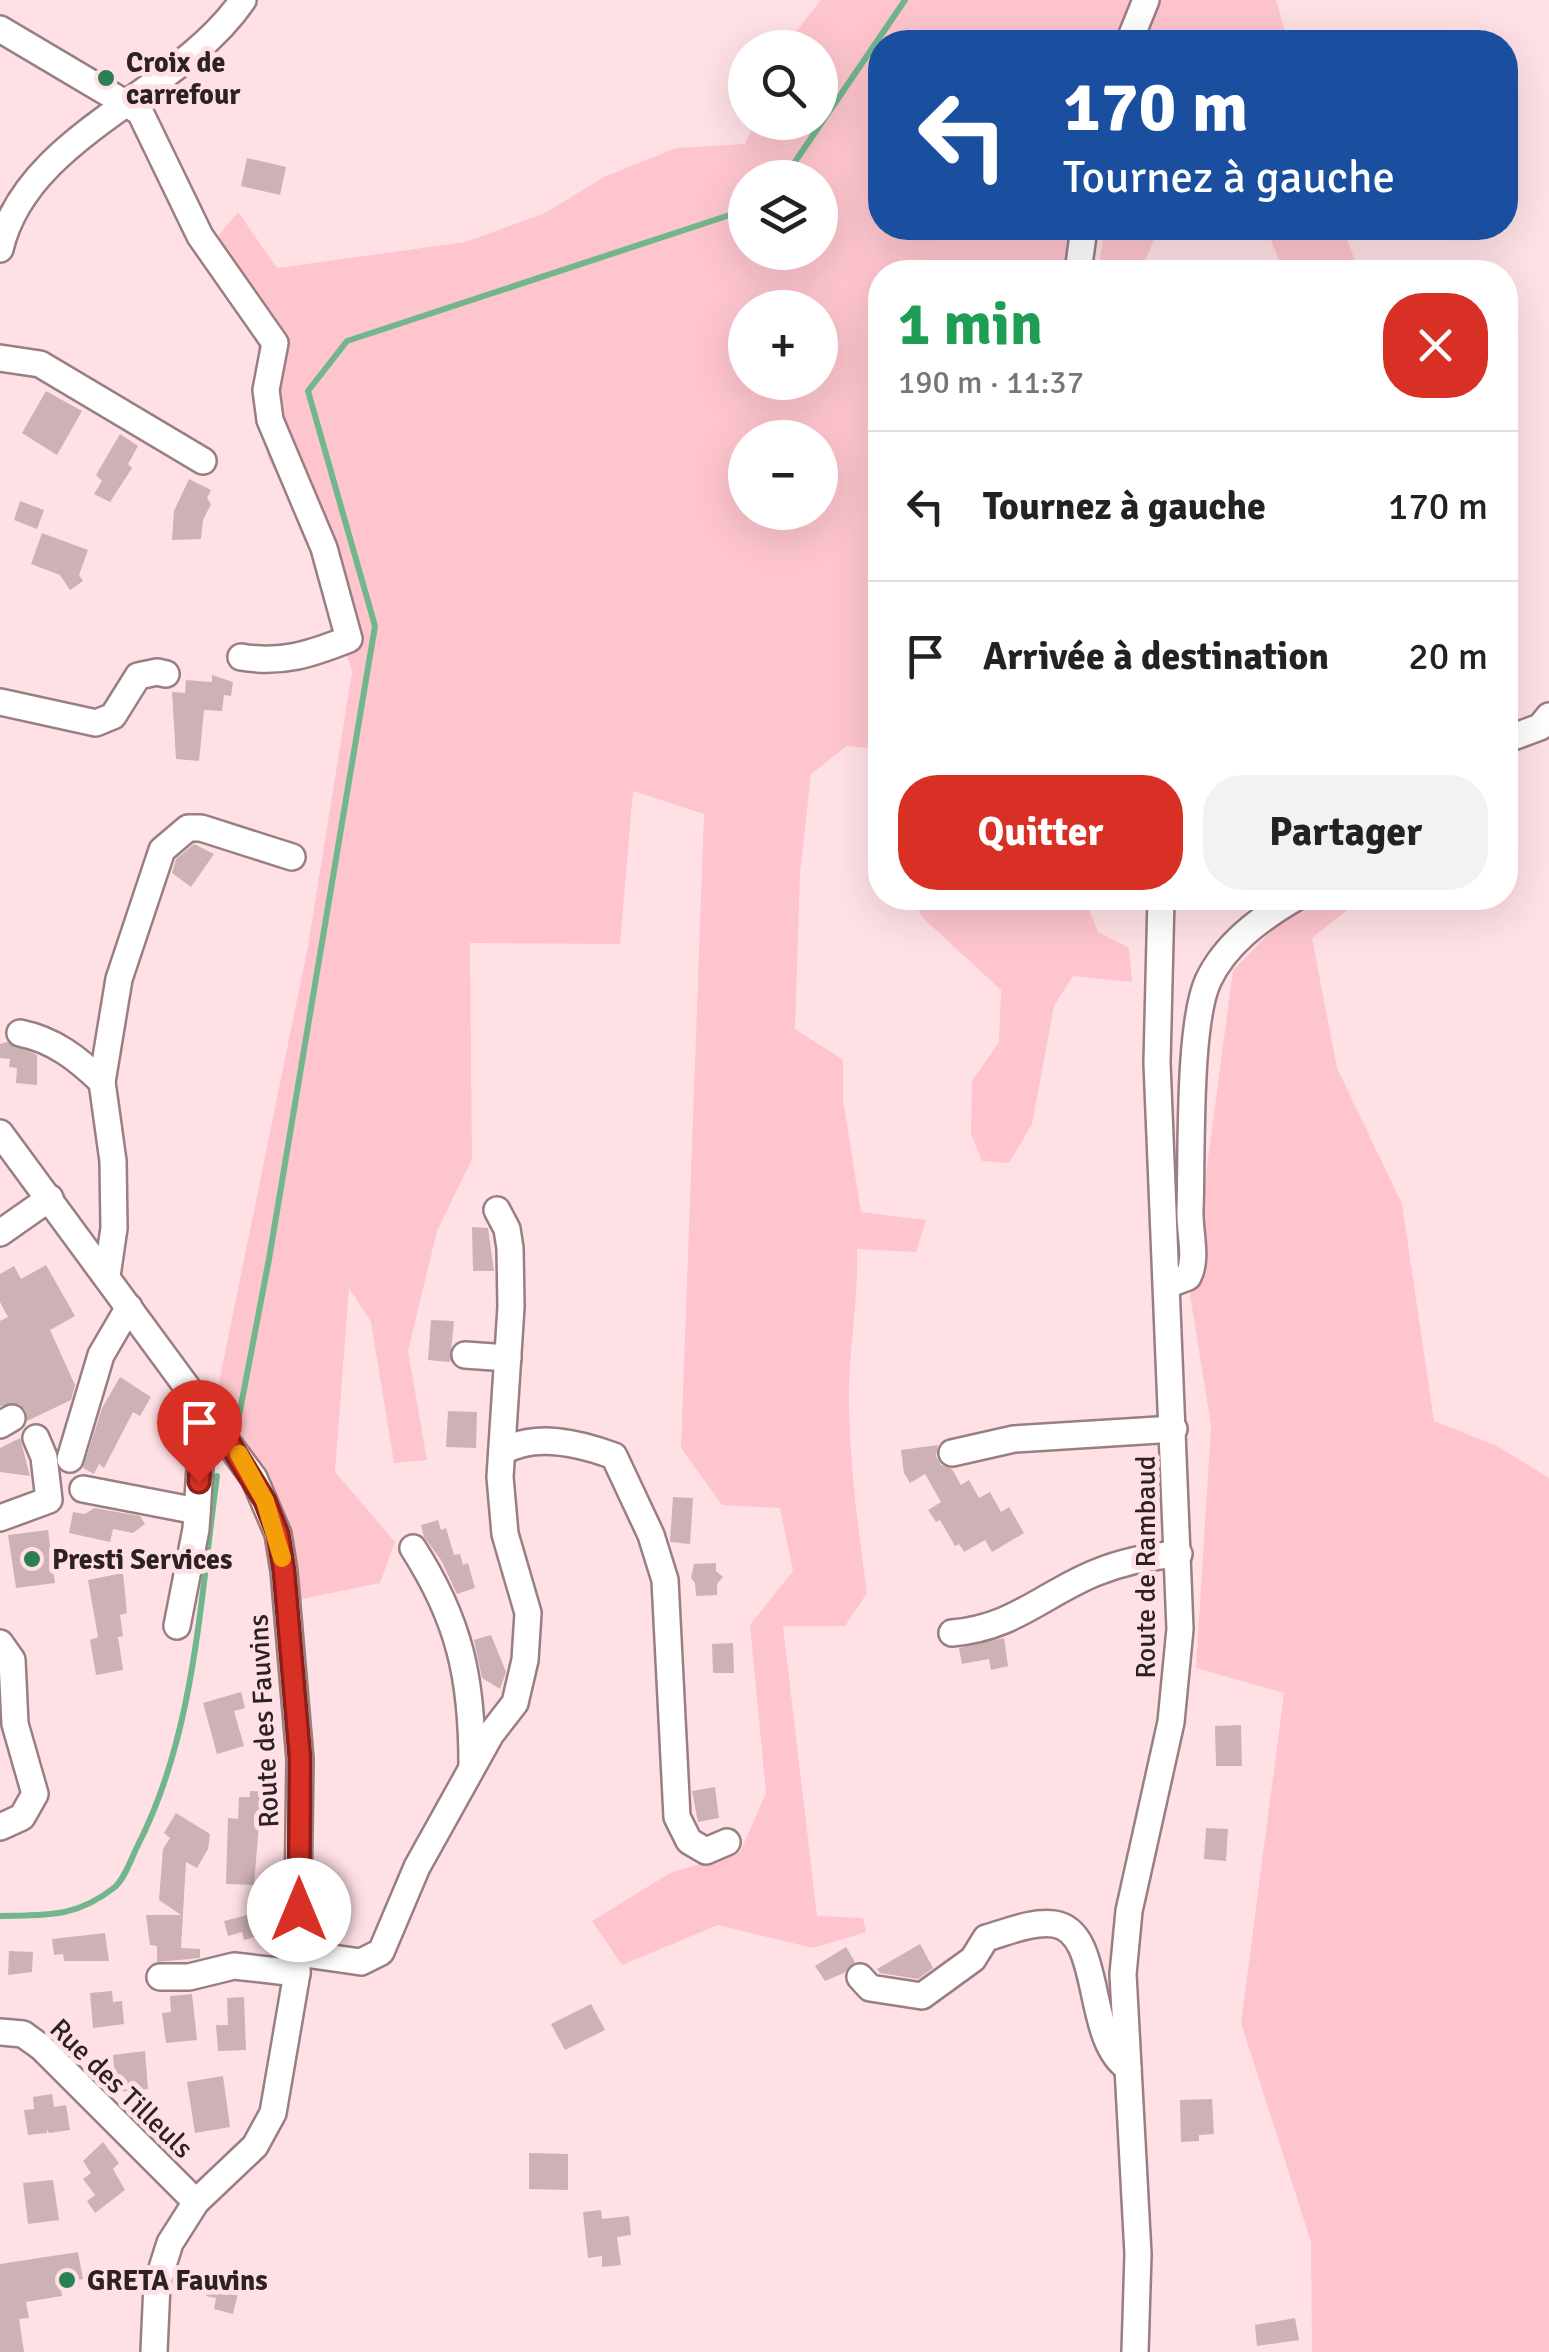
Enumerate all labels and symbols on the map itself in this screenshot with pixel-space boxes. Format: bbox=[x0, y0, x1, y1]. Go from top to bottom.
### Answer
place label: Croix de carrefour bbox=[126, 46, 241, 112]
marker: Croix de carrefour bbox=[95, 67, 117, 89]
pin bbox=[157, 1380, 242, 1483]
street label: Route de Rambaud bbox=[1129, 1455, 1163, 1679]
place label: Presti Services bbox=[52, 1543, 232, 1577]
marker: Presti Services bbox=[21, 1548, 43, 1570]
street label: Route des Fauvins bbox=[241, 1613, 287, 1829]
position arrow bbox=[247, 1858, 351, 1962]
street label: Rue des Tilleuls bbox=[43, 2012, 200, 2166]
place label: GRETA Fauvins bbox=[87, 2264, 268, 2298]
marker: GRETA Fauvins bbox=[56, 2269, 78, 2291]

